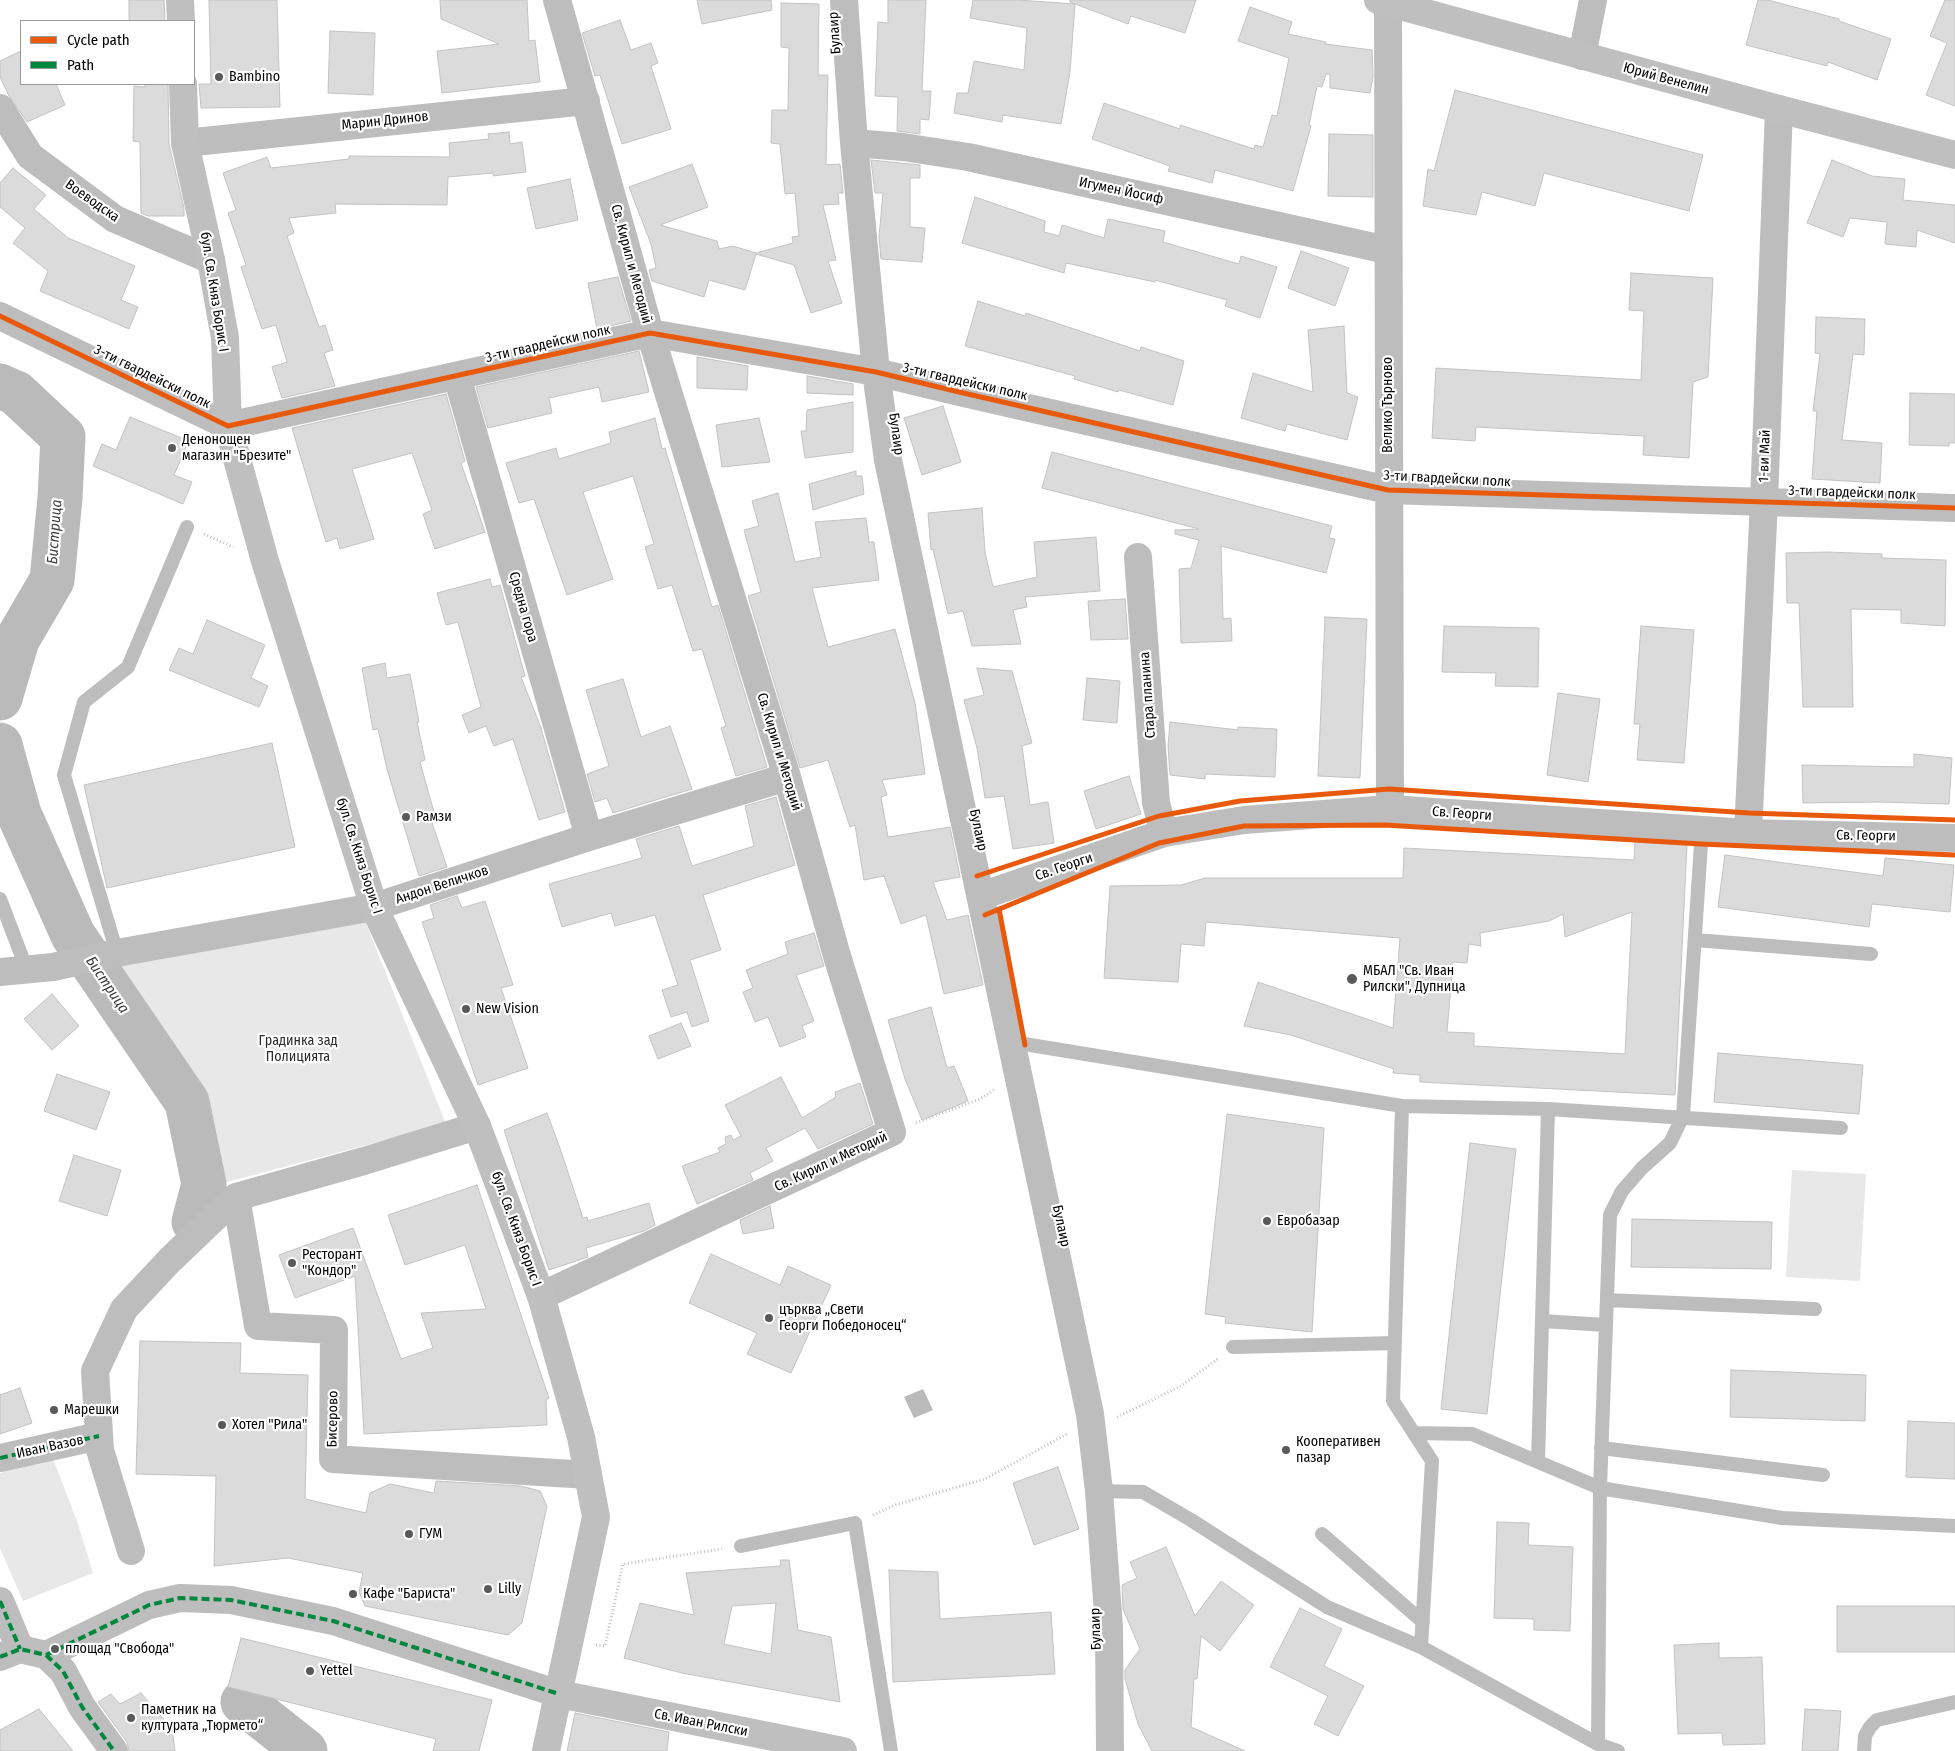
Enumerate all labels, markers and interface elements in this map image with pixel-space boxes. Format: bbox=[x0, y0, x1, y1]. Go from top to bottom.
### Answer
street label: Булаир bbox=[825, 11, 845, 55]
legend bbox=[20, 20, 195, 85]
text: Cycle path bbox=[67, 31, 130, 49]
text: Path bbox=[67, 56, 94, 74]
street label: Юрий Венелин bbox=[1621, 59, 1711, 99]
place label: Bambino bbox=[229, 69, 280, 85]
marker: Bambino bbox=[213, 71, 225, 83]
street label: Марин Дринов bbox=[341, 108, 429, 134]
street label: Игумен Йосиф bbox=[1077, 174, 1165, 208]
street label: Воеводска bbox=[62, 176, 122, 226]
street label: Св. Кирил и Методий bbox=[607, 203, 655, 325]
street label: бул. Св. Княз Борис I bbox=[196, 231, 232, 353]
street label: 3-ти гвардейски полк bbox=[484, 321, 612, 367]
street label: 3-ти гвардейски полк bbox=[91, 342, 213, 412]
street label: Велико Търново bbox=[1380, 357, 1396, 453]
street label: 3-ти гвардейски полк bbox=[901, 359, 1029, 405]
street label: Булаир bbox=[885, 412, 907, 456]
street label: 1-ви Май bbox=[1756, 429, 1774, 483]
place label: Денонощен магазин "Брезите" bbox=[182, 432, 291, 464]
marker: Денонощен магазин "Брезите" bbox=[166, 442, 178, 454]
street label: 3-ти гвардейски полк bbox=[1383, 467, 1511, 491]
street label: 3-ти гвардейски полк bbox=[1788, 482, 1916, 504]
water label: Бистрица bbox=[44, 499, 66, 565]
street label: Средна гора bbox=[505, 570, 541, 644]
street label: Стара планина bbox=[1137, 651, 1159, 739]
street label: Св. Кирил и Методий bbox=[753, 691, 805, 813]
street label: бул. Св. Княз Борис I bbox=[332, 796, 386, 916]
street label: Св. Георги bbox=[1432, 804, 1492, 824]
street label: Булаир bbox=[965, 808, 991, 852]
place label: Рамзи bbox=[416, 809, 452, 825]
marker: Рамзи bbox=[400, 811, 412, 823]
street label: Св. Георги bbox=[1836, 827, 1896, 845]
street label: Св. Георги bbox=[1033, 849, 1095, 885]
street label: Андон Величков bbox=[393, 862, 491, 908]
water label: Бистрица bbox=[81, 953, 133, 1017]
place label: МБАЛ "Св. Иван Рилски", Дупница bbox=[1363, 963, 1466, 996]
marker: МБАЛ "Св. Иван Рилски", Дупница bbox=[1345, 972, 1359, 986]
place label: New Vision bbox=[476, 1001, 539, 1017]
marker: New Vision bbox=[460, 1003, 472, 1015]
park label: Градинка зад Полицията bbox=[258, 1033, 338, 1066]
street label: Св. Кирил и Методий bbox=[772, 1128, 890, 1196]
street label: бул. Св. Княз Борис I bbox=[487, 1169, 545, 1289]
street label: Булаир bbox=[1048, 1204, 1074, 1248]
place label: Евробазар bbox=[1277, 1213, 1340, 1229]
marker: Евробазар bbox=[1261, 1215, 1273, 1227]
place label: Ресторант "Кондор" bbox=[302, 1247, 362, 1280]
marker: Ресторант "Кондор" bbox=[286, 1257, 298, 1269]
place label: църква „Свети Георги Победоносец“ bbox=[779, 1302, 906, 1334]
marker: църква „Свети Георги Победоносец“ bbox=[763, 1312, 775, 1324]
street label: Бисерово bbox=[324, 1391, 342, 1447]
place label: Марешки bbox=[64, 1402, 119, 1418]
marker: Марешки bbox=[48, 1404, 60, 1416]
place label: Хотел "Рила" bbox=[232, 1417, 307, 1433]
marker: Хотел "Рила" bbox=[216, 1419, 228, 1431]
street label: Иван Вазов bbox=[15, 1432, 85, 1462]
place label: Кооперативен пазар bbox=[1296, 1434, 1381, 1466]
marker: Кооперативен пазар bbox=[1280, 1444, 1292, 1456]
place label: ГУМ bbox=[419, 1526, 442, 1542]
marker: ГУМ bbox=[403, 1528, 415, 1540]
place label: Lilly bbox=[498, 1581, 521, 1597]
marker: Lilly bbox=[482, 1583, 494, 1595]
place label: Кафе "Бариста" bbox=[363, 1586, 455, 1602]
marker: Кафе "Бариста" bbox=[347, 1588, 359, 1600]
street label: Булаир bbox=[1087, 1608, 1105, 1650]
place label: площад "Свобода" bbox=[65, 1641, 174, 1657]
marker: площад "Свобода" bbox=[49, 1643, 61, 1655]
place label: Yettel bbox=[320, 1663, 353, 1679]
marker: Yettel bbox=[304, 1665, 316, 1677]
place label: Паметник на културата „Тюрмето“ bbox=[141, 1702, 263, 1734]
street label: Св. Иван Рилски bbox=[653, 1706, 749, 1740]
marker: Паметник на културата „Тюрмето“ bbox=[125, 1712, 137, 1724]

